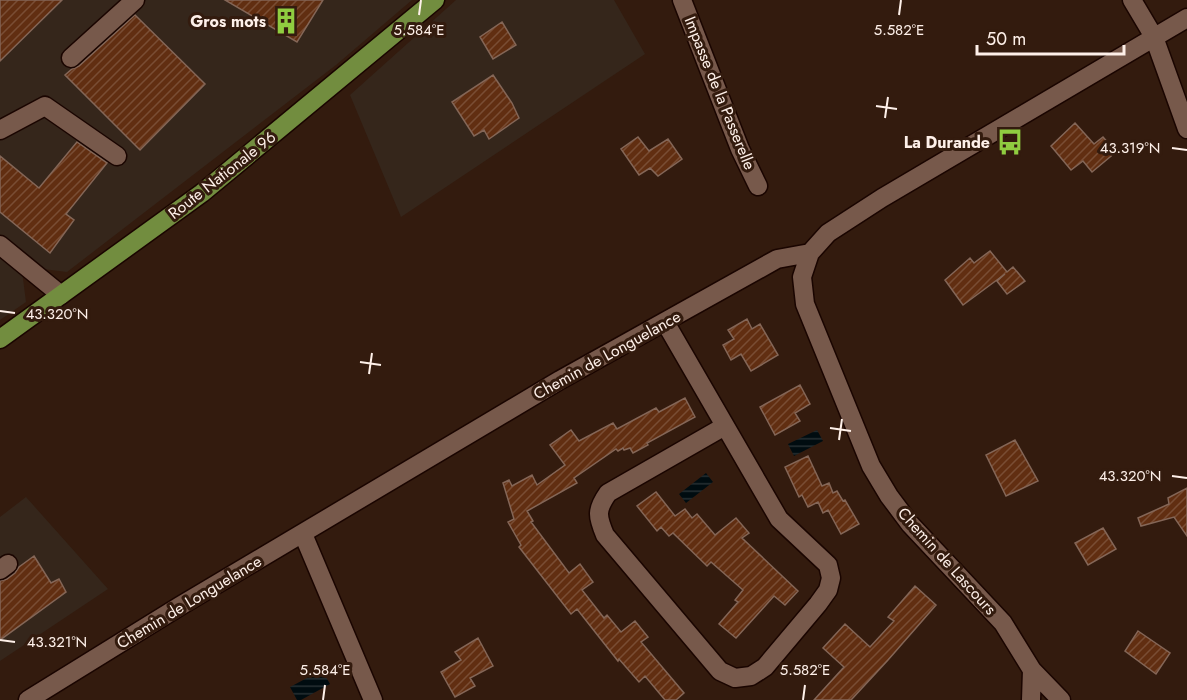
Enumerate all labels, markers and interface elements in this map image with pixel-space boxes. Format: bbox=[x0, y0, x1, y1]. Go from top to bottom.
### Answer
building icon: Gros mots bbox=[271, 6, 301, 36]
place label: Gros mots bbox=[190, 10, 266, 33]
street label: Impasse de la Passerelle bbox=[679, 13, 761, 173]
scale bar bbox=[977, 18, 1124, 56]
text: 5.584°E bbox=[394, 19, 444, 41]
text: 5.582°E bbox=[874, 19, 924, 41]
text: 50 m bbox=[986, 26, 1026, 52]
street label: Route Nationale 96 bbox=[163, 126, 281, 224]
bus stop icon: La Durande bbox=[995, 127, 1025, 157]
place label: La Durande bbox=[904, 131, 990, 154]
text: 43.319°N bbox=[1100, 137, 1160, 159]
text: 43.320°N bbox=[26, 303, 88, 325]
street label: Chemin de Longuelance bbox=[529, 305, 685, 405]
text: 43.320°N bbox=[1099, 465, 1161, 487]
street label: Chemin de Lascours bbox=[892, 502, 1002, 620]
street label: Chemin de Longuelance bbox=[112, 550, 266, 654]
text: 43.321°N bbox=[27, 631, 87, 653]
text: 5.584°E bbox=[300, 659, 350, 681]
text: 5.582°E bbox=[780, 659, 830, 681]

